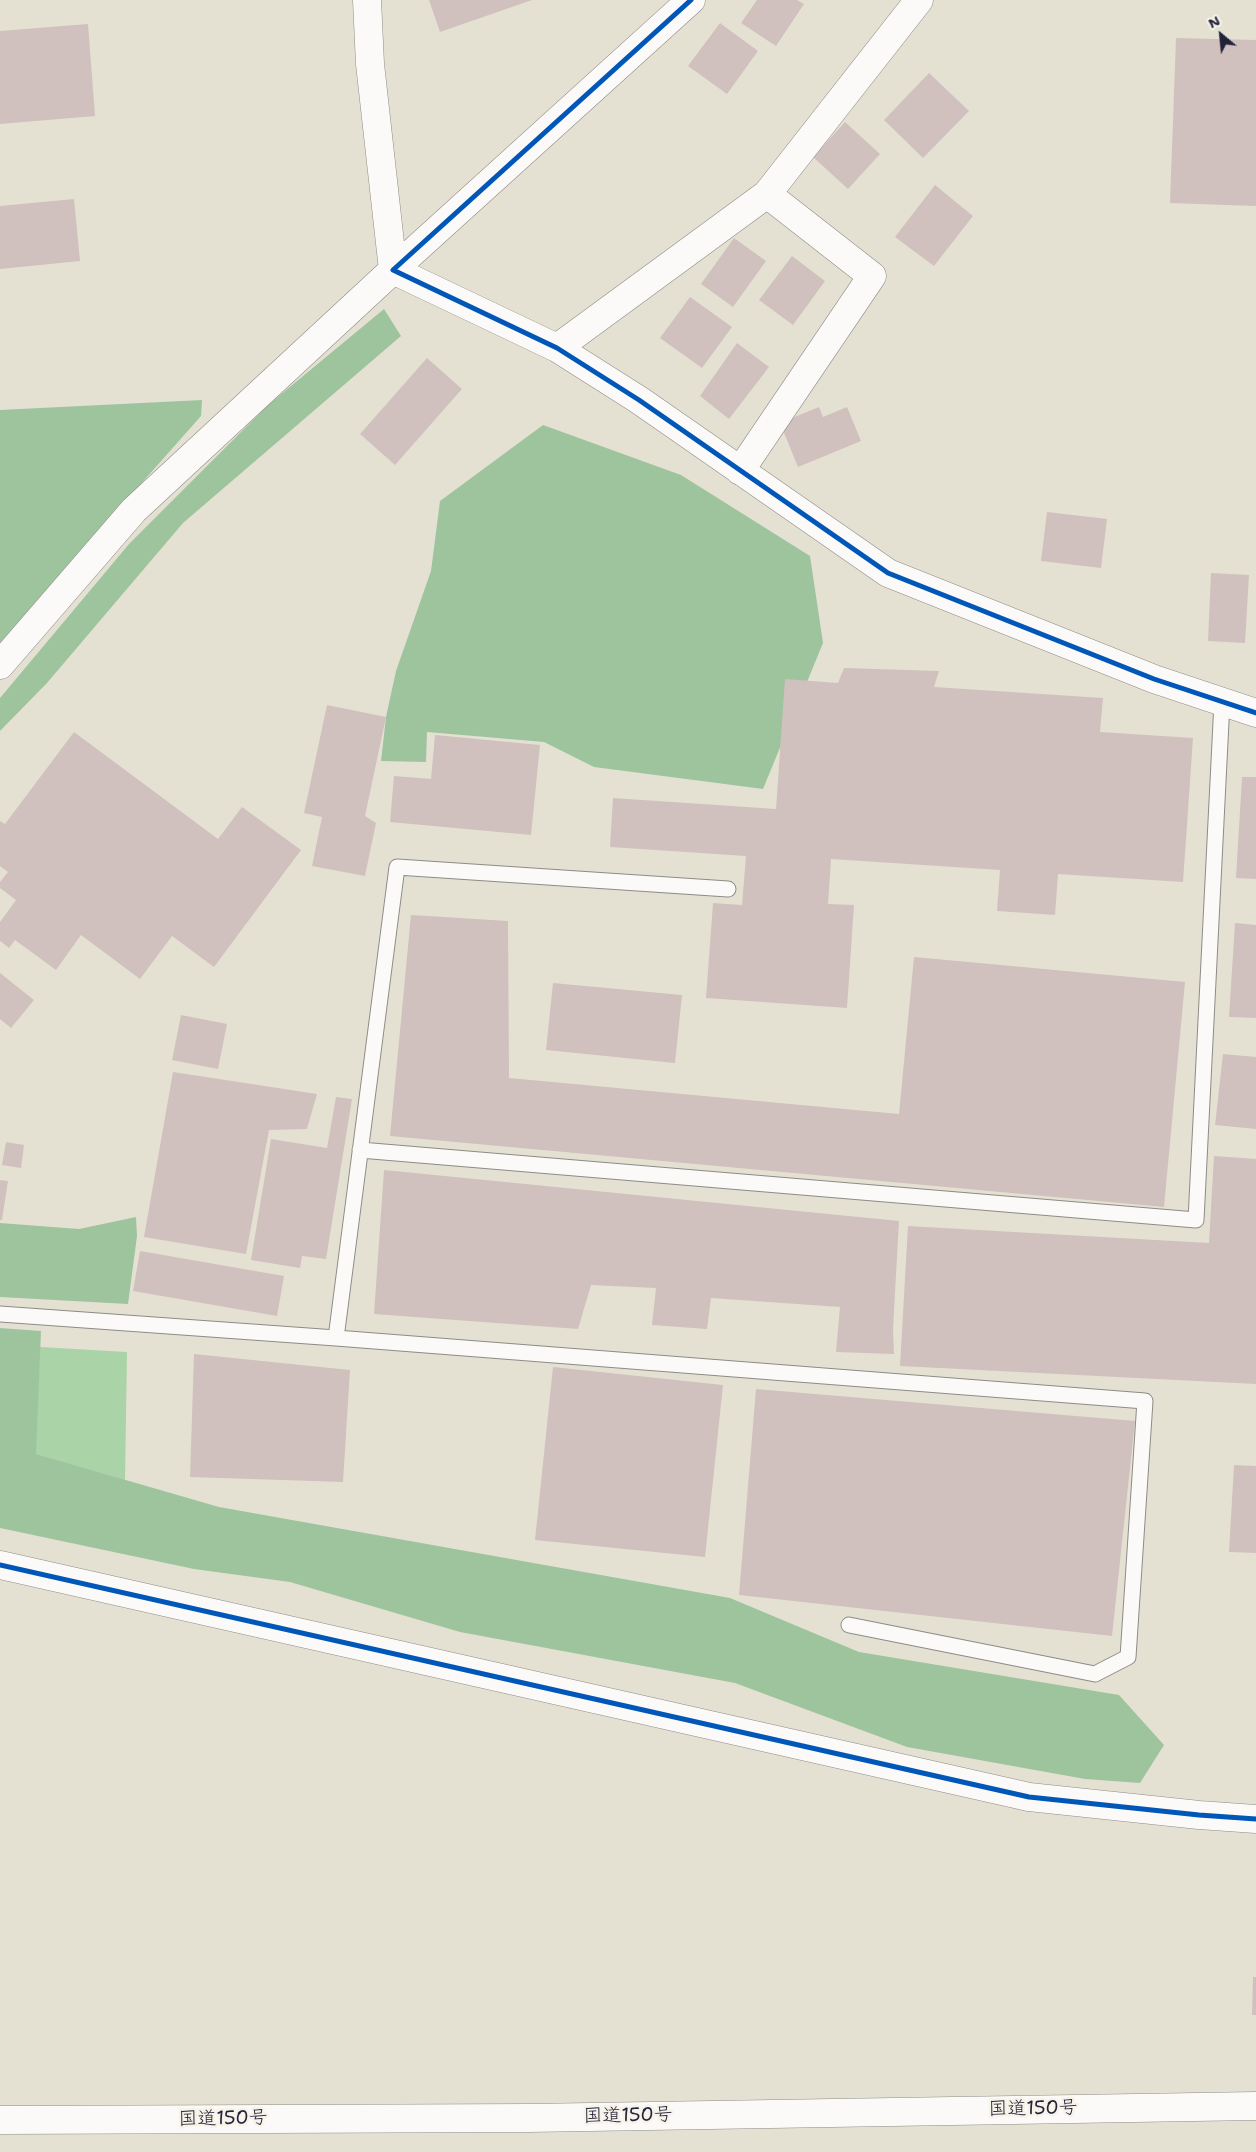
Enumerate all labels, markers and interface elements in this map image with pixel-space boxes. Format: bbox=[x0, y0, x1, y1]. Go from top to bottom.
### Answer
north arrow bbox=[1196, 10, 1246, 60]
text: N bbox=[1205, 11, 1223, 32]
street label: 国道150号 bbox=[988, 2097, 1078, 2121]
street label: 国道150号 bbox=[583, 2104, 673, 2128]
street label: 国道150号 bbox=[178, 2107, 268, 2131]

